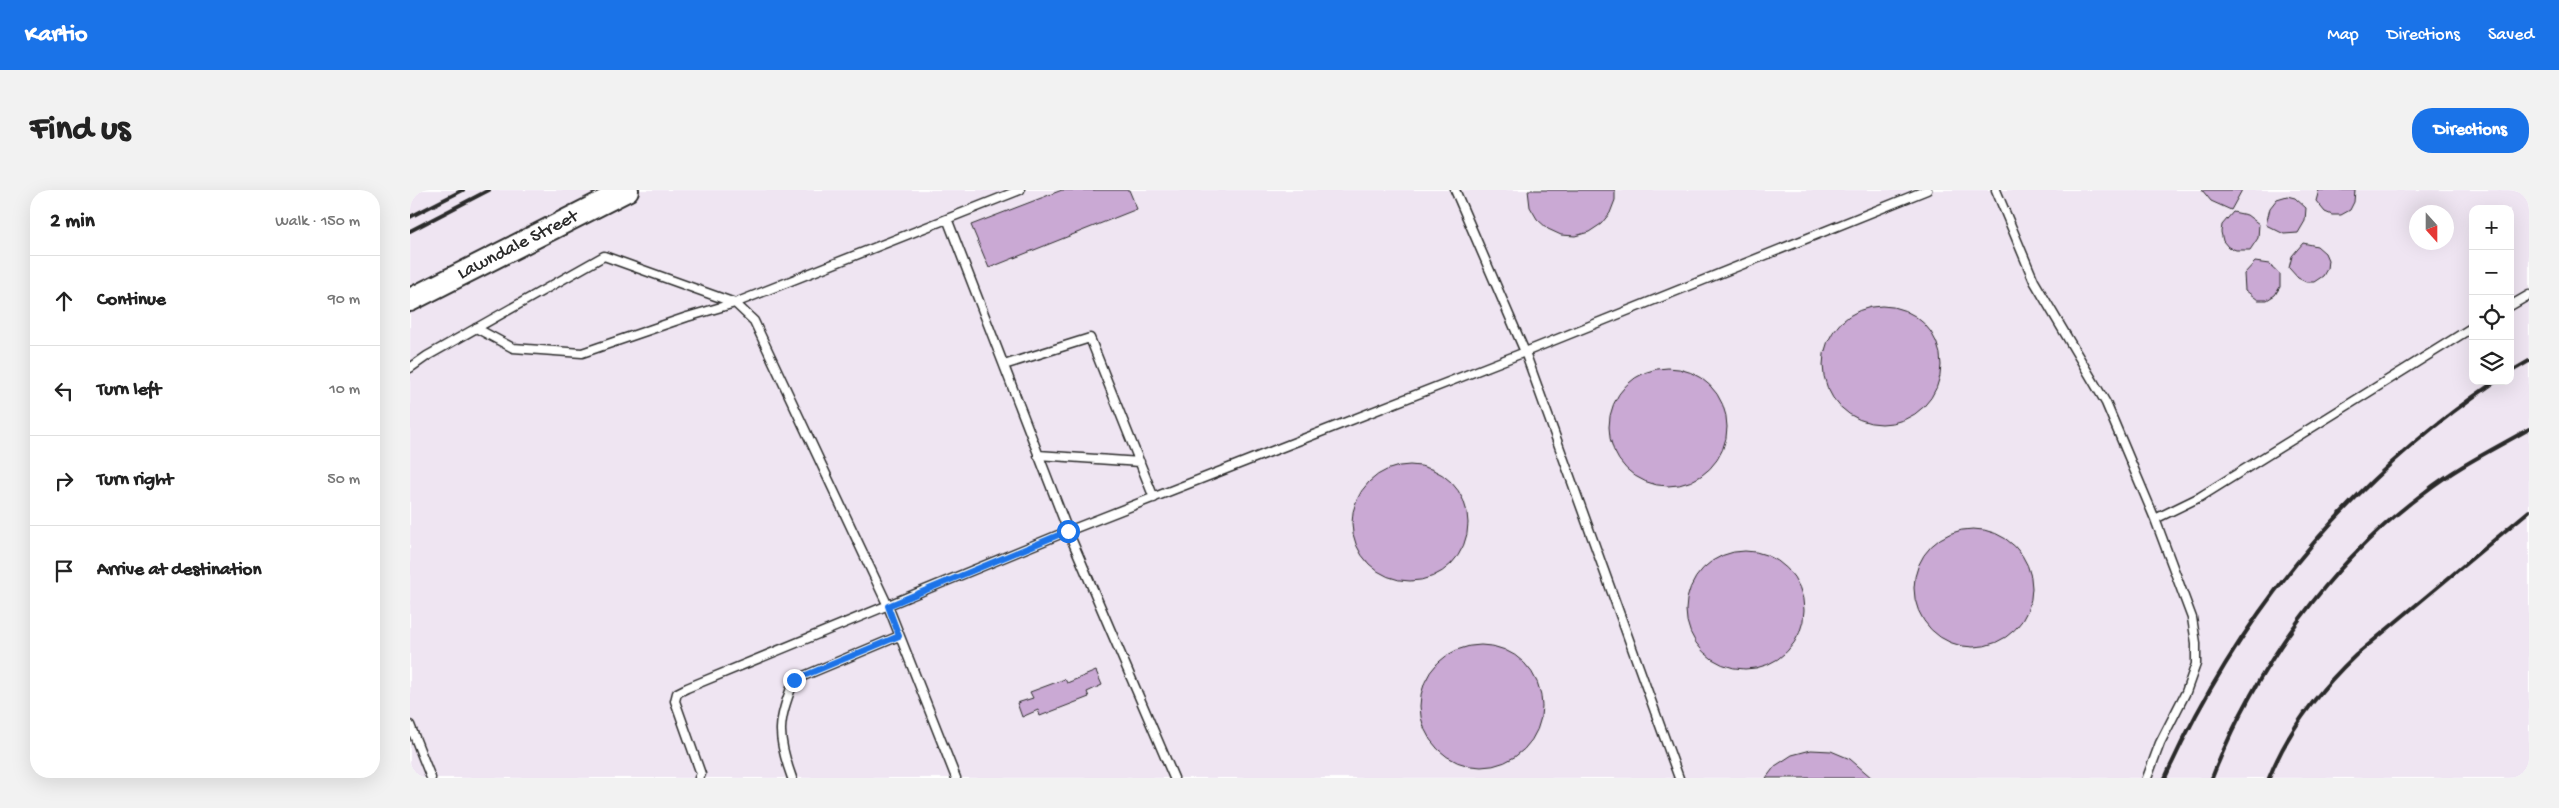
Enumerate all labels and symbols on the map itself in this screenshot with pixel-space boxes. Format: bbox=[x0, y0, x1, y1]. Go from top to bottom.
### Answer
street label: Lawndale Street bbox=[454, 204, 584, 285]
north arrow bbox=[2409, 205, 2454, 250]
route start bbox=[1057, 520, 1080, 543]
route end bbox=[783, 669, 806, 692]

